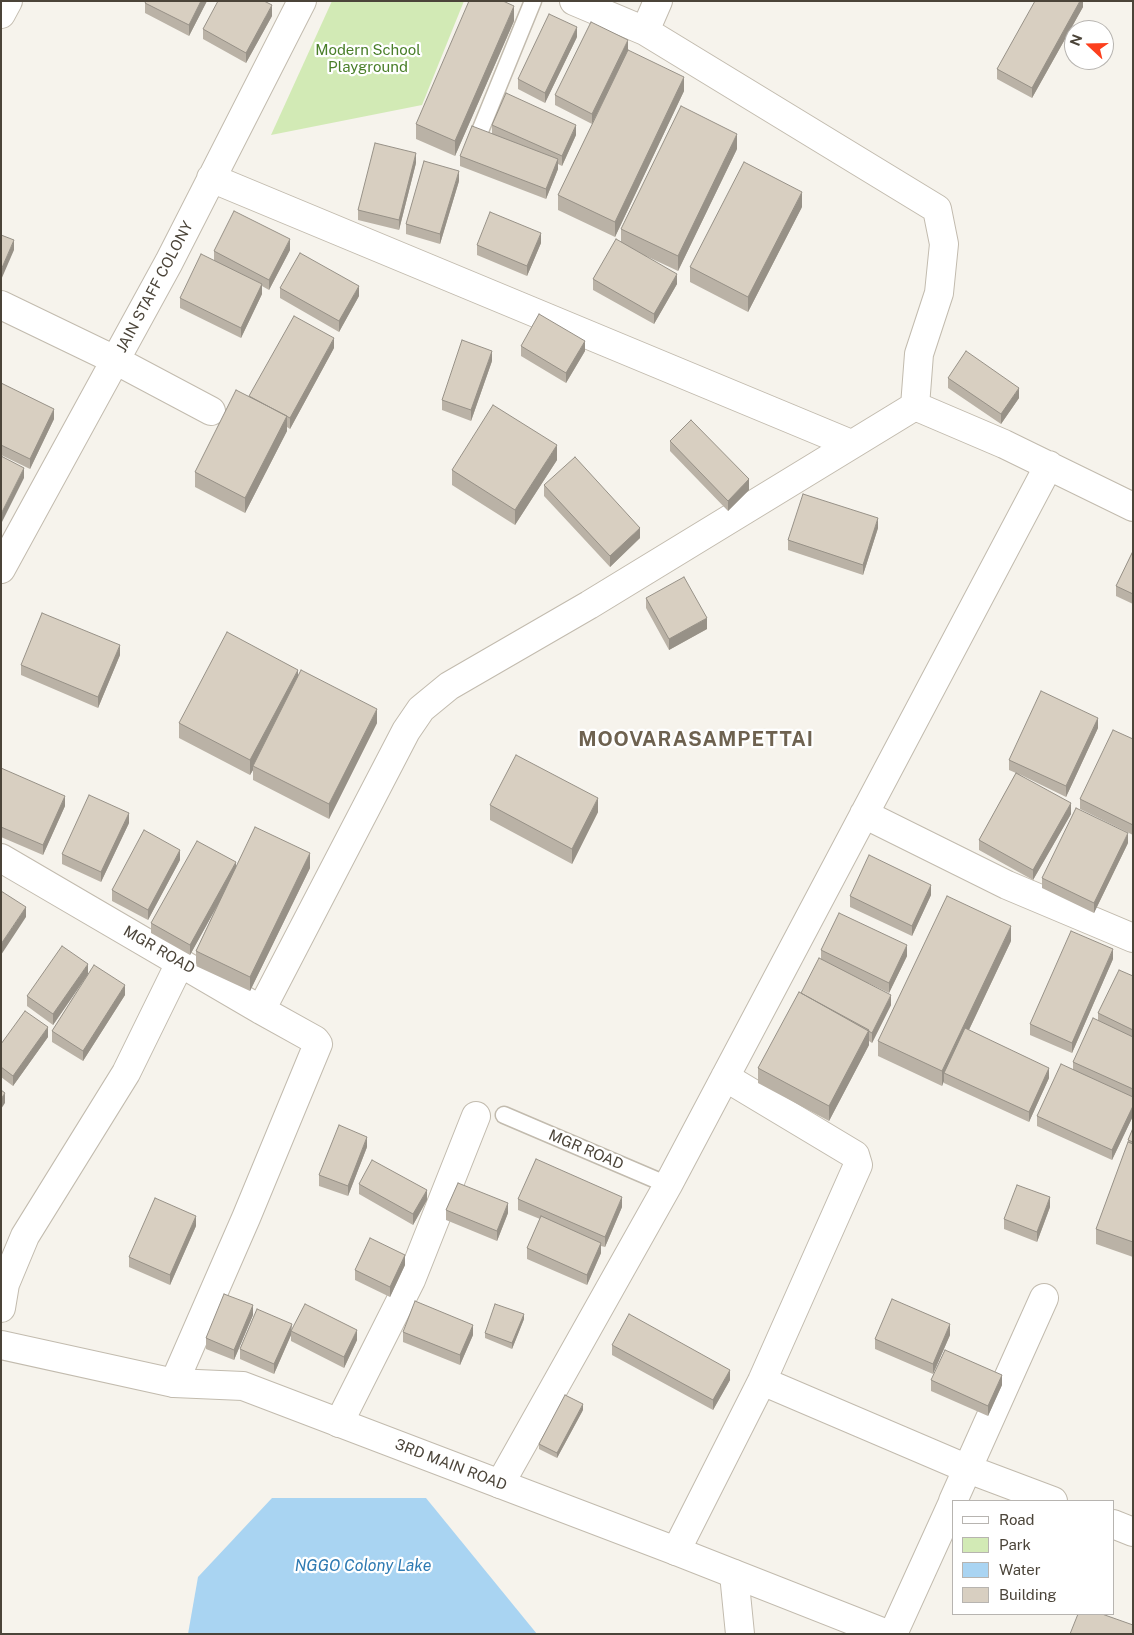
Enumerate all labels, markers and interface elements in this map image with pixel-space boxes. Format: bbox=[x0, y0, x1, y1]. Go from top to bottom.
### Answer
north arrow bbox=[1064, 20, 1114, 70]
text: N bbox=[1066, 32, 1085, 48]
park label: Modern School Playground bbox=[315, 41, 421, 76]
street label: JAIN STAFF COLONY bbox=[113, 218, 197, 356]
district label: MOOVARASAMPETTAI bbox=[576, 728, 816, 752]
street label: MGR ROAD bbox=[120, 922, 198, 978]
street label: MGR ROAD bbox=[546, 1126, 626, 1174]
street label: 3RD MAIN ROAD bbox=[393, 1435, 509, 1495]
legend bbox=[952, 1500, 1114, 1615]
text: Road bbox=[999, 1511, 1035, 1528]
text: Park bbox=[999, 1536, 1031, 1553]
water label: NGGO Colony Lake bbox=[295, 1556, 431, 1576]
text: Water bbox=[999, 1561, 1041, 1578]
text: Building bbox=[999, 1586, 1057, 1603]

